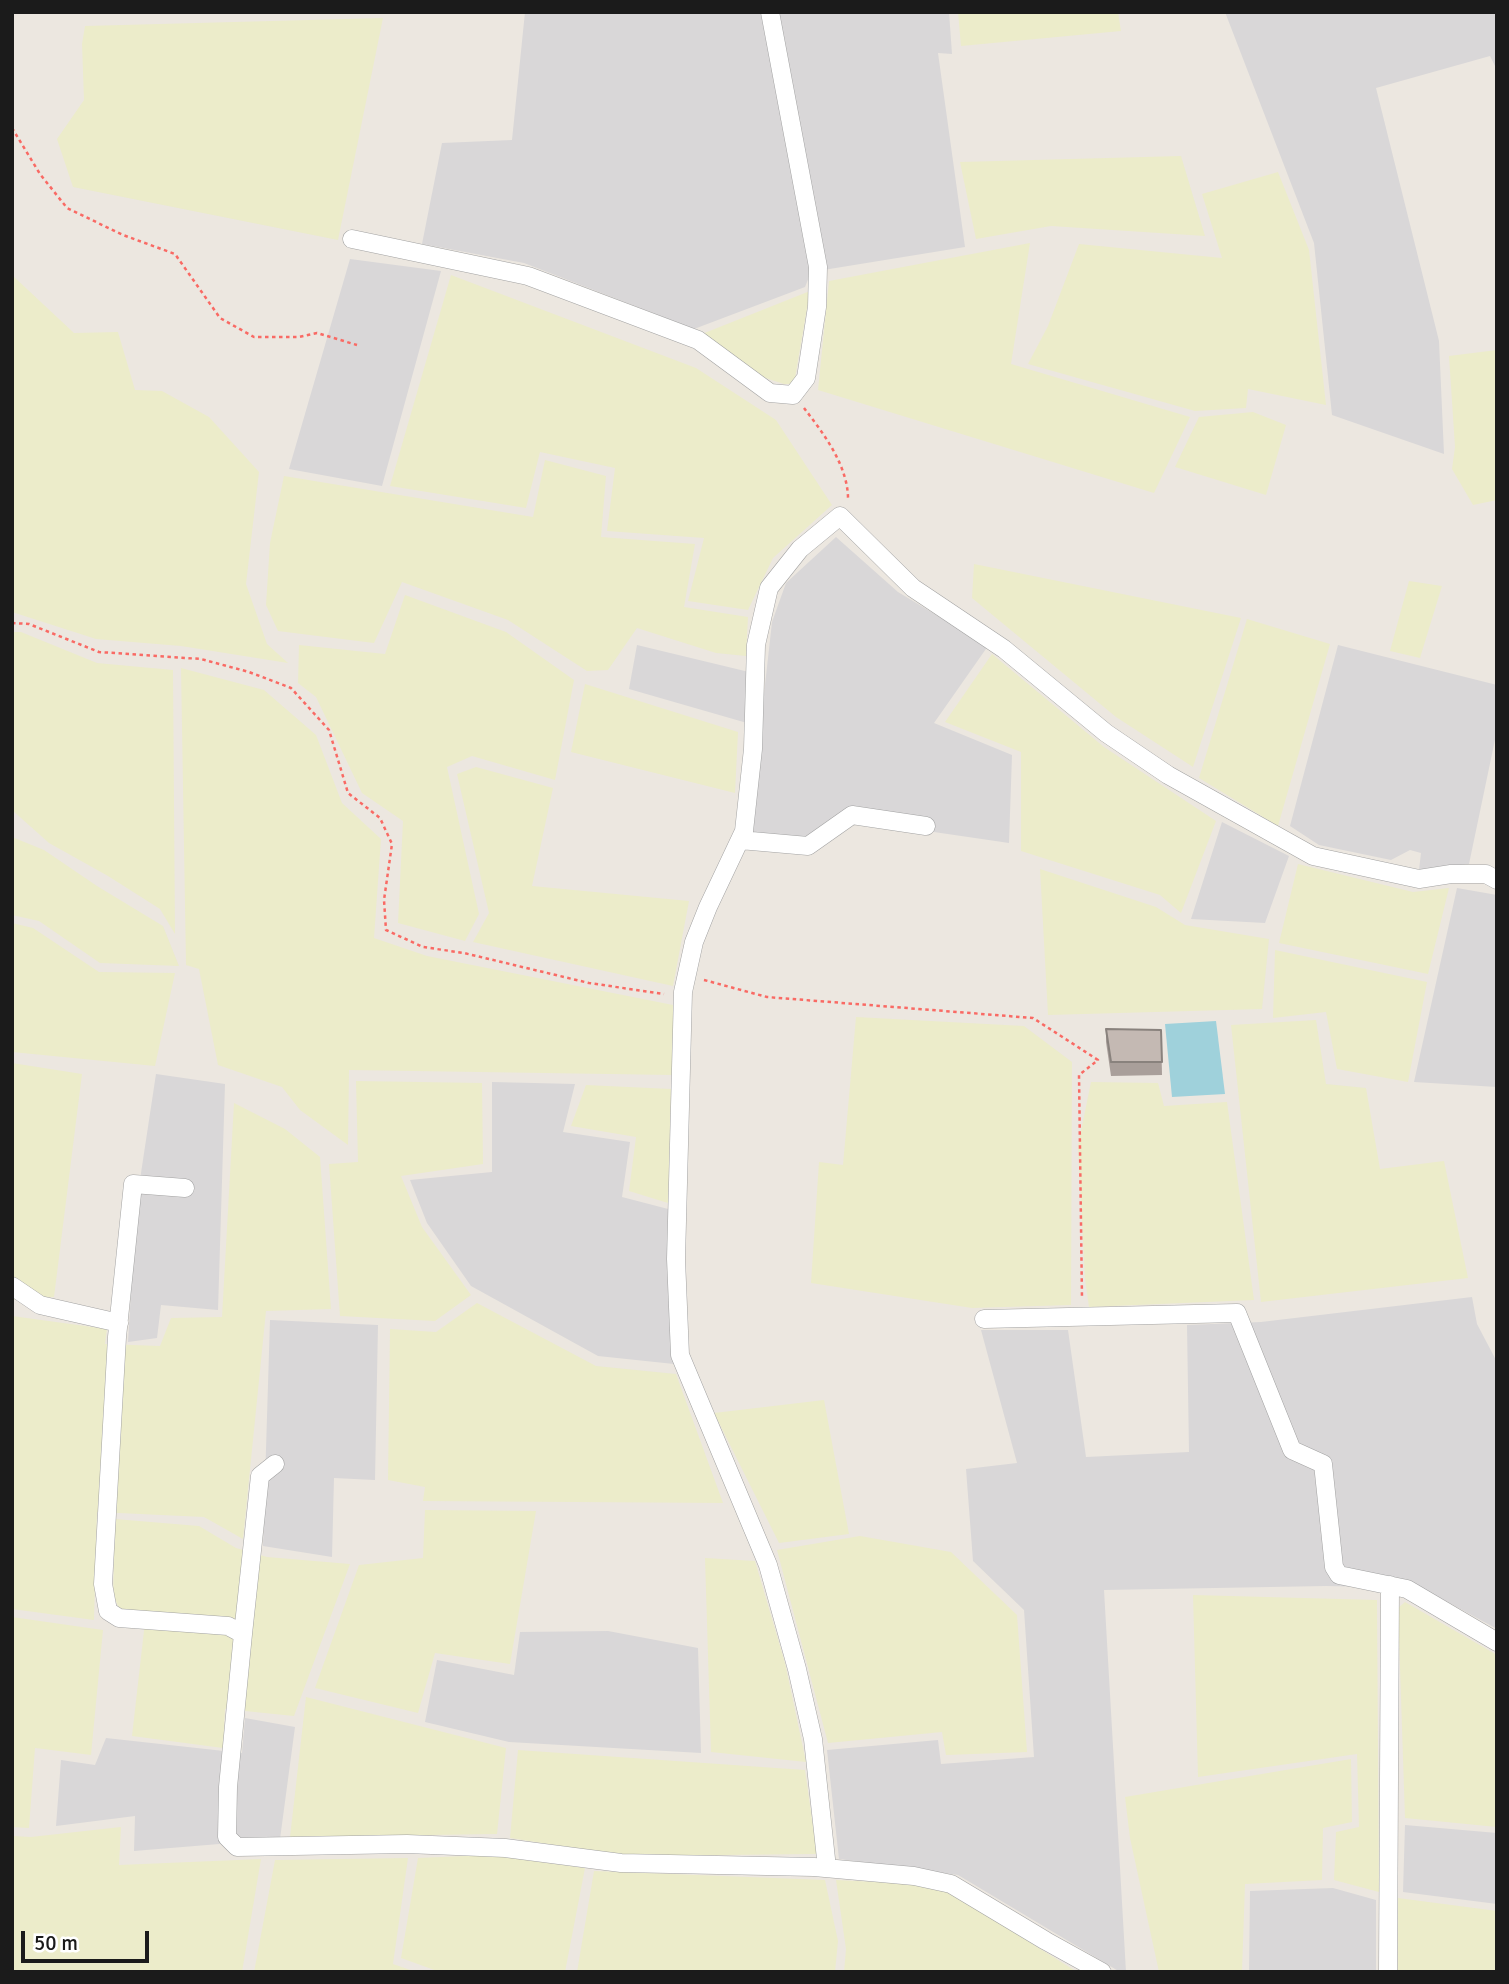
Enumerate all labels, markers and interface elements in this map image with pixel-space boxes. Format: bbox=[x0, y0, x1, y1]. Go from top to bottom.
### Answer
scale bar bbox=[24, 1918, 152, 1962]
text: 50 m bbox=[34, 1930, 78, 1956]

